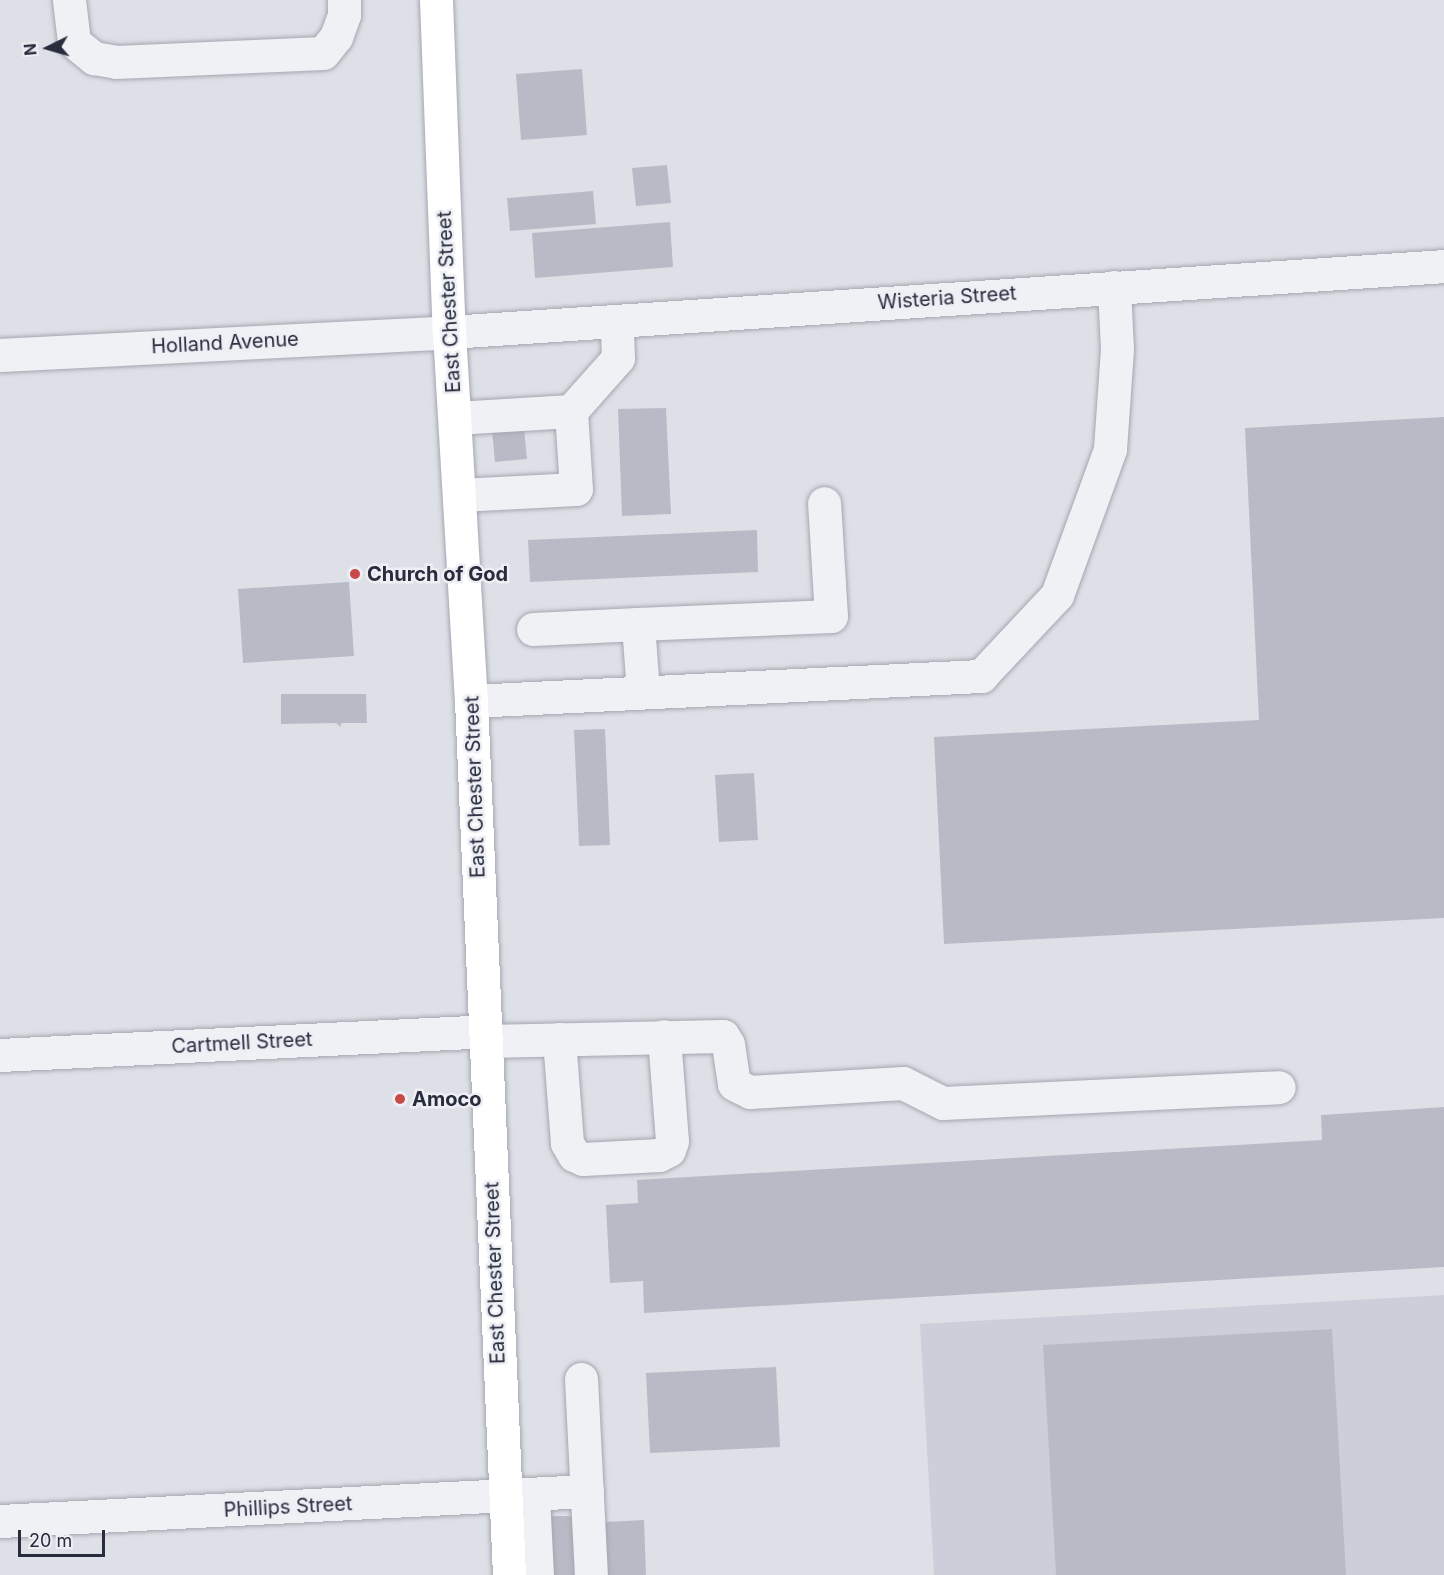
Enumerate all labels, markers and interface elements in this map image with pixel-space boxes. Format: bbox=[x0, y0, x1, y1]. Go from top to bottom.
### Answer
north arrow bbox=[18, 18, 78, 78]
text: N bbox=[20, 43, 41, 57]
street label: East Chester Street bbox=[432, 210, 466, 394]
street label: Wisteria Street bbox=[877, 281, 1017, 315]
street label: Holland Avenue bbox=[151, 327, 299, 359]
place label: Church of God bbox=[367, 562, 508, 586]
marker: Church of God bbox=[348, 567, 362, 581]
street label: East Chester Street bbox=[460, 696, 490, 878]
street label: Cartmell Street bbox=[171, 1027, 313, 1059]
place label: Amoco bbox=[412, 1087, 481, 1111]
marker: Amoco bbox=[393, 1092, 407, 1106]
street label: East Chester Street bbox=[480, 1182, 510, 1364]
street label: Phillips Street bbox=[223, 1492, 353, 1522]
scale bar bbox=[21, 1518, 108, 1556]
text: 20 m bbox=[29, 1530, 72, 1551]

